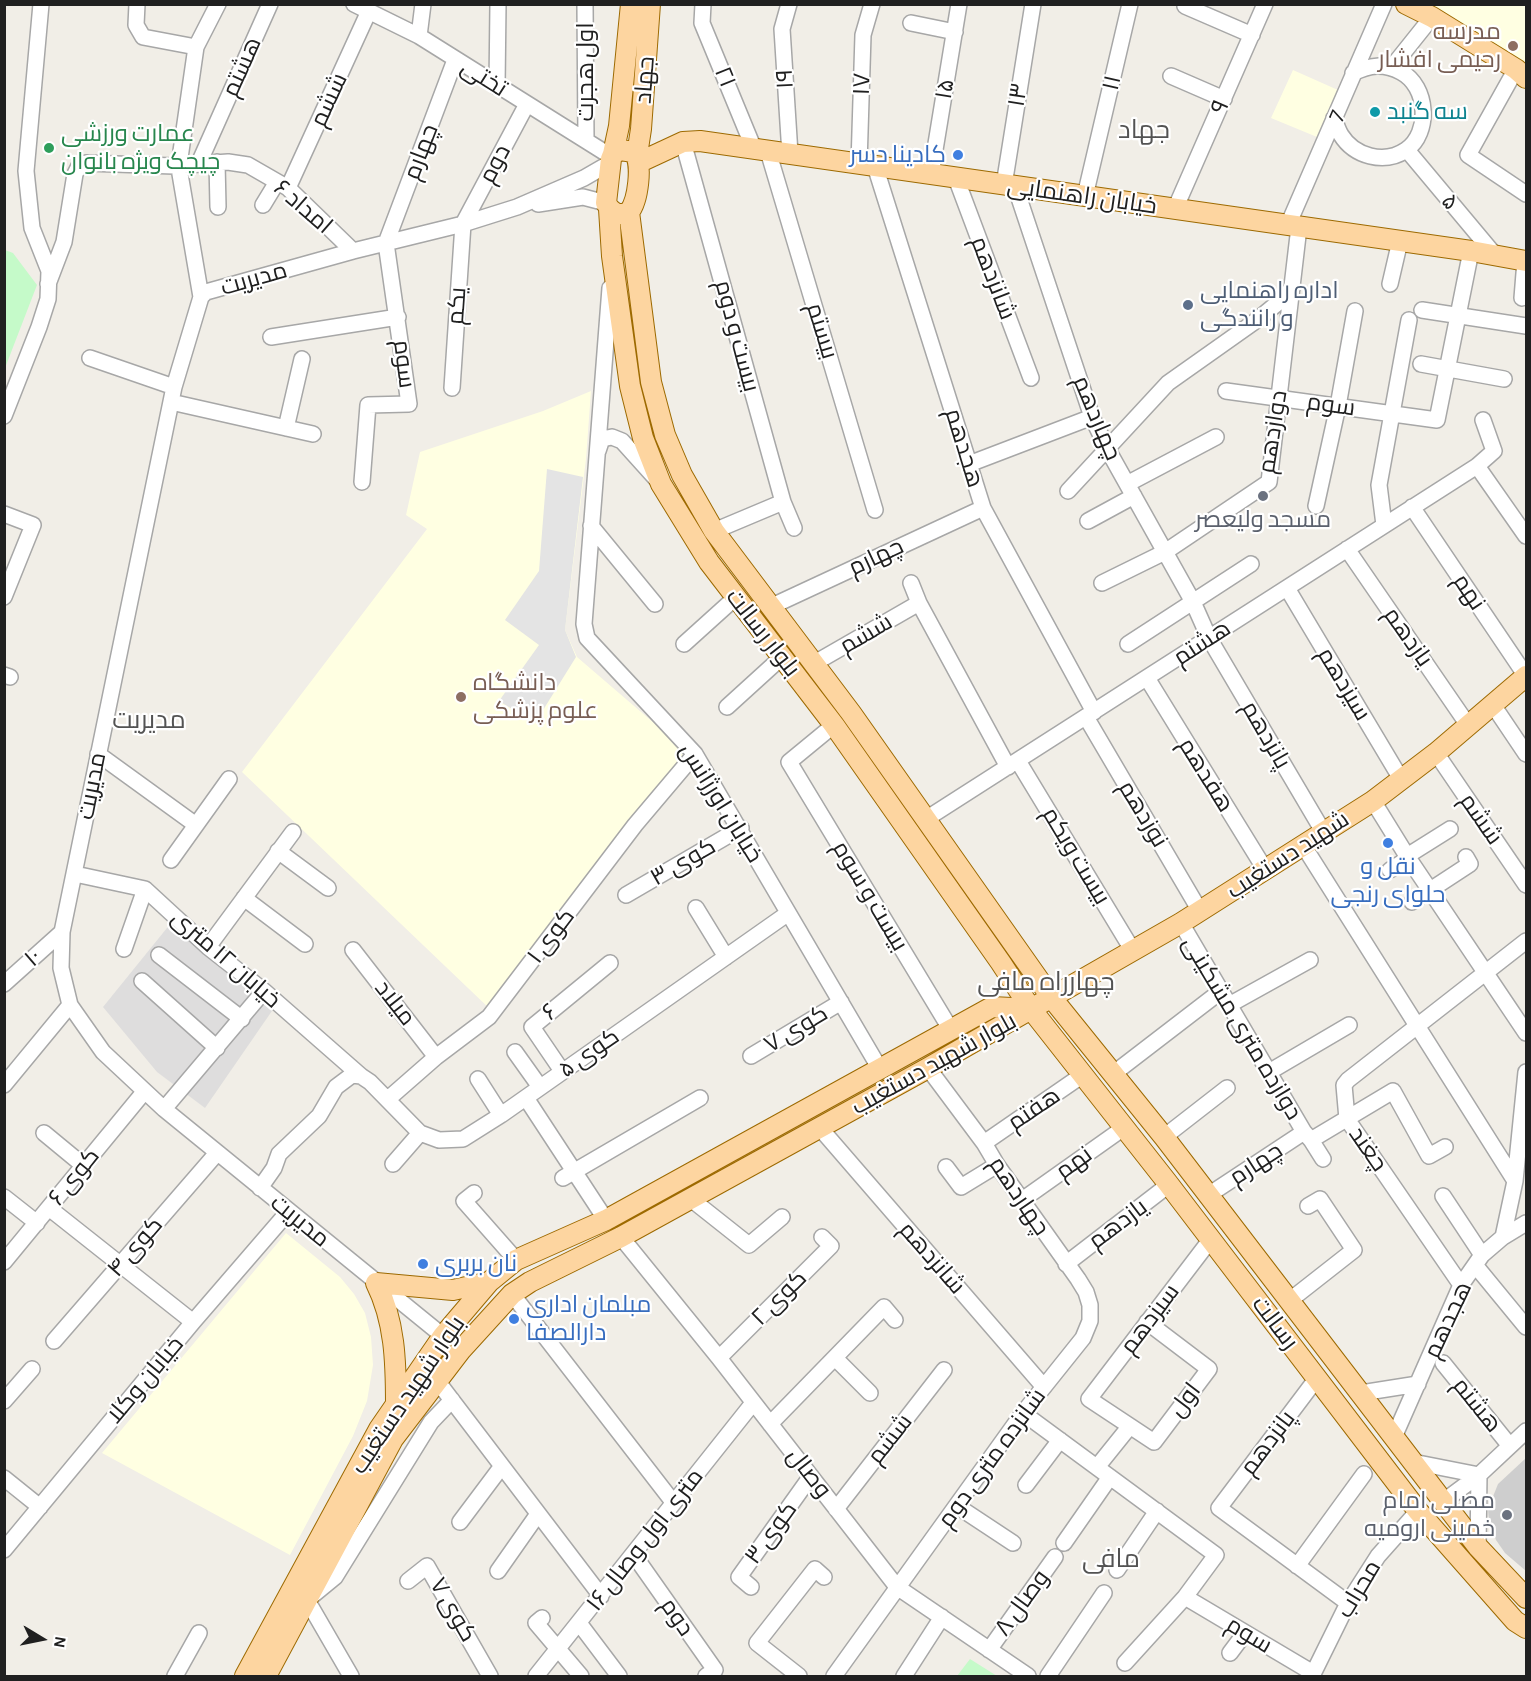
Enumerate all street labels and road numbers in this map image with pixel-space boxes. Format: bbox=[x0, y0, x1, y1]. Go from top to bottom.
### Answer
street label: اول هجرت bbox=[572, 22, 600, 122]
street label: هشتم bbox=[216, 33, 268, 101]
street label: تختی bbox=[456, 53, 512, 103]
street label: جهاد bbox=[629, 55, 661, 105]
street label: ۲۱ bbox=[708, 62, 742, 92]
street label: ششم bbox=[304, 68, 354, 132]
street label: ۱۹ bbox=[770, 68, 800, 90]
street label: ۱۷ bbox=[847, 72, 877, 96]
street label: ۱۱ bbox=[1096, 73, 1128, 93]
street label: ۱۵ bbox=[929, 77, 961, 101]
street label: ۱۳ bbox=[1002, 81, 1034, 109]
street label: ۹ bbox=[1204, 95, 1236, 119]
street label: 7 bbox=[1320, 105, 1350, 125]
street label: چهارم bbox=[397, 120, 445, 184]
street label: دوم bbox=[473, 140, 517, 188]
street label: خیابان راهنمایی bbox=[1005, 171, 1159, 221]
street label: امداد ۶ bbox=[268, 174, 338, 240]
street label: ۵ bbox=[1435, 188, 1465, 216]
street label: شانزدهم bbox=[964, 232, 1022, 324]
street label: مدیریت bbox=[217, 256, 291, 302]
street label: بیست و دوم bbox=[708, 277, 766, 395]
street label: یکم bbox=[441, 286, 473, 326]
street label: بیستم bbox=[800, 300, 844, 362]
street label: سوم bbox=[387, 338, 421, 390]
street label: چهاردهم bbox=[1066, 371, 1128, 465]
street label: سوم bbox=[1305, 387, 1357, 423]
street label: دوازدهم bbox=[1252, 388, 1294, 476]
street label: هجدهم bbox=[938, 405, 990, 491]
street label: چهارم bbox=[844, 532, 908, 582]
street label: نهم bbox=[1446, 568, 1492, 616]
street label: بلوار رسالت bbox=[720, 583, 806, 683]
street label: یازدهم bbox=[1377, 602, 1439, 672]
street label: ششم bbox=[834, 607, 898, 661]
street label: هشتم bbox=[1168, 614, 1236, 672]
street label: سیزدهم bbox=[1311, 642, 1377, 726]
street label: پانزدهم bbox=[1235, 696, 1297, 774]
street label: هفدهم bbox=[1172, 733, 1240, 817]
street label: خیابان اورژانس bbox=[673, 738, 769, 868]
street label: مدیریت bbox=[71, 750, 113, 822]
street label: نوزدهم bbox=[1112, 775, 1174, 853]
street label: ششم bbox=[1453, 788, 1509, 850]
street label: بیست ویکم bbox=[1036, 802, 1116, 910]
street label: شهید دستغیب bbox=[1221, 805, 1355, 905]
street label: کوی ۳ bbox=[645, 832, 721, 892]
street label: بیست و سوم bbox=[826, 836, 914, 956]
street label: خیابان ۱۲ متری bbox=[165, 903, 287, 1015]
street label: کوی ۱ bbox=[521, 903, 581, 969]
street label: دوازده متری مشکینی bbox=[1176, 931, 1308, 1125]
street label: ۱۰ bbox=[18, 943, 48, 973]
street label: میلاد bbox=[368, 974, 422, 1032]
street label: ۶ bbox=[536, 997, 564, 1027]
street label: کوی ۷ bbox=[759, 999, 833, 1059]
street label: بلوار شهید دستغیب bbox=[846, 1007, 1022, 1121]
street label: کوی ۵ bbox=[553, 1022, 625, 1084]
street label: هفتم bbox=[1002, 1081, 1066, 1137]
street label: چغند bbox=[1342, 1121, 1394, 1177]
street label: چهارم bbox=[1224, 1136, 1288, 1192]
street label: نهم bbox=[1050, 1140, 1098, 1186]
street label: کوی ۶ bbox=[42, 1142, 106, 1212]
street label: چهاردهم bbox=[982, 1151, 1056, 1241]
street label: مدیریت bbox=[265, 1188, 335, 1254]
street label: یازدهم bbox=[1083, 1193, 1153, 1255]
street label: کوی ۴ bbox=[101, 1211, 169, 1283]
street label: شانزدهم bbox=[893, 1216, 971, 1300]
street label: کوی ۲ bbox=[745, 1264, 813, 1332]
street label: هجدهم bbox=[1418, 1277, 1478, 1363]
street label: سیزدهم bbox=[1114, 1278, 1186, 1360]
street label: رسالت bbox=[1246, 1291, 1304, 1355]
street label: بلوار شهید دستغیب bbox=[345, 1311, 471, 1479]
street label: خیابان وکلا bbox=[100, 1330, 190, 1430]
street label: هشتم bbox=[1446, 1372, 1508, 1438]
street label: اول bbox=[1163, 1377, 1207, 1423]
street label: شانزده متری دوم bbox=[932, 1383, 1052, 1533]
street label: پانزدهم bbox=[1234, 1405, 1302, 1481]
street label: ششم bbox=[861, 1408, 919, 1470]
street label: وصال bbox=[780, 1442, 838, 1504]
street label: ۱۶ متری اول وصال bbox=[580, 1463, 710, 1617]
street label: کوی ۳ bbox=[739, 1496, 803, 1570]
street label: محراب bbox=[1331, 1555, 1387, 1623]
street label: وصال ۸ bbox=[988, 1564, 1056, 1642]
street label: کوی ۷ bbox=[423, 1573, 483, 1647]
street label: دوم bbox=[654, 1592, 700, 1642]
street label: سوم bbox=[1221, 1610, 1277, 1660]

